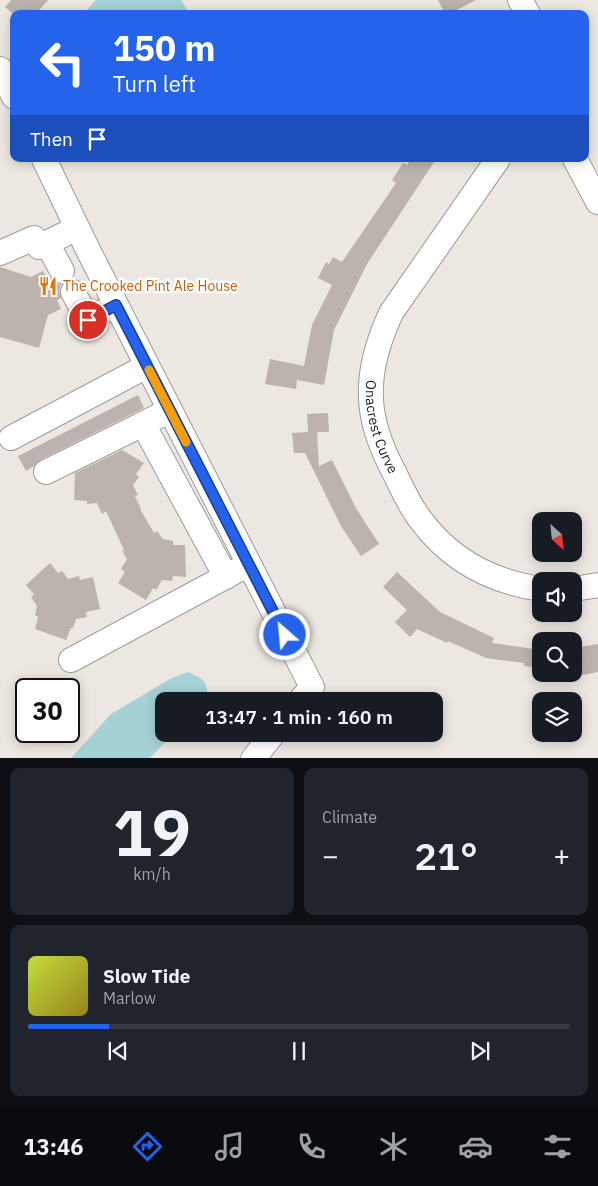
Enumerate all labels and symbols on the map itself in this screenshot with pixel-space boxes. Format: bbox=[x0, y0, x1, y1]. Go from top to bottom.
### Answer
restaurant icon: The Crooked Pint Ale House bbox=[37, 275, 59, 297]
place label: The Crooked Pint Ale House bbox=[63, 277, 238, 295]
pin bbox=[67, 299, 109, 341]
street label: Onacrest Curve bbox=[362, 380, 402, 477]
north arrow bbox=[532, 512, 582, 562]
position arrow bbox=[258, 608, 310, 660]
speed limit sign: 30 bbox=[15, 678, 80, 743]

